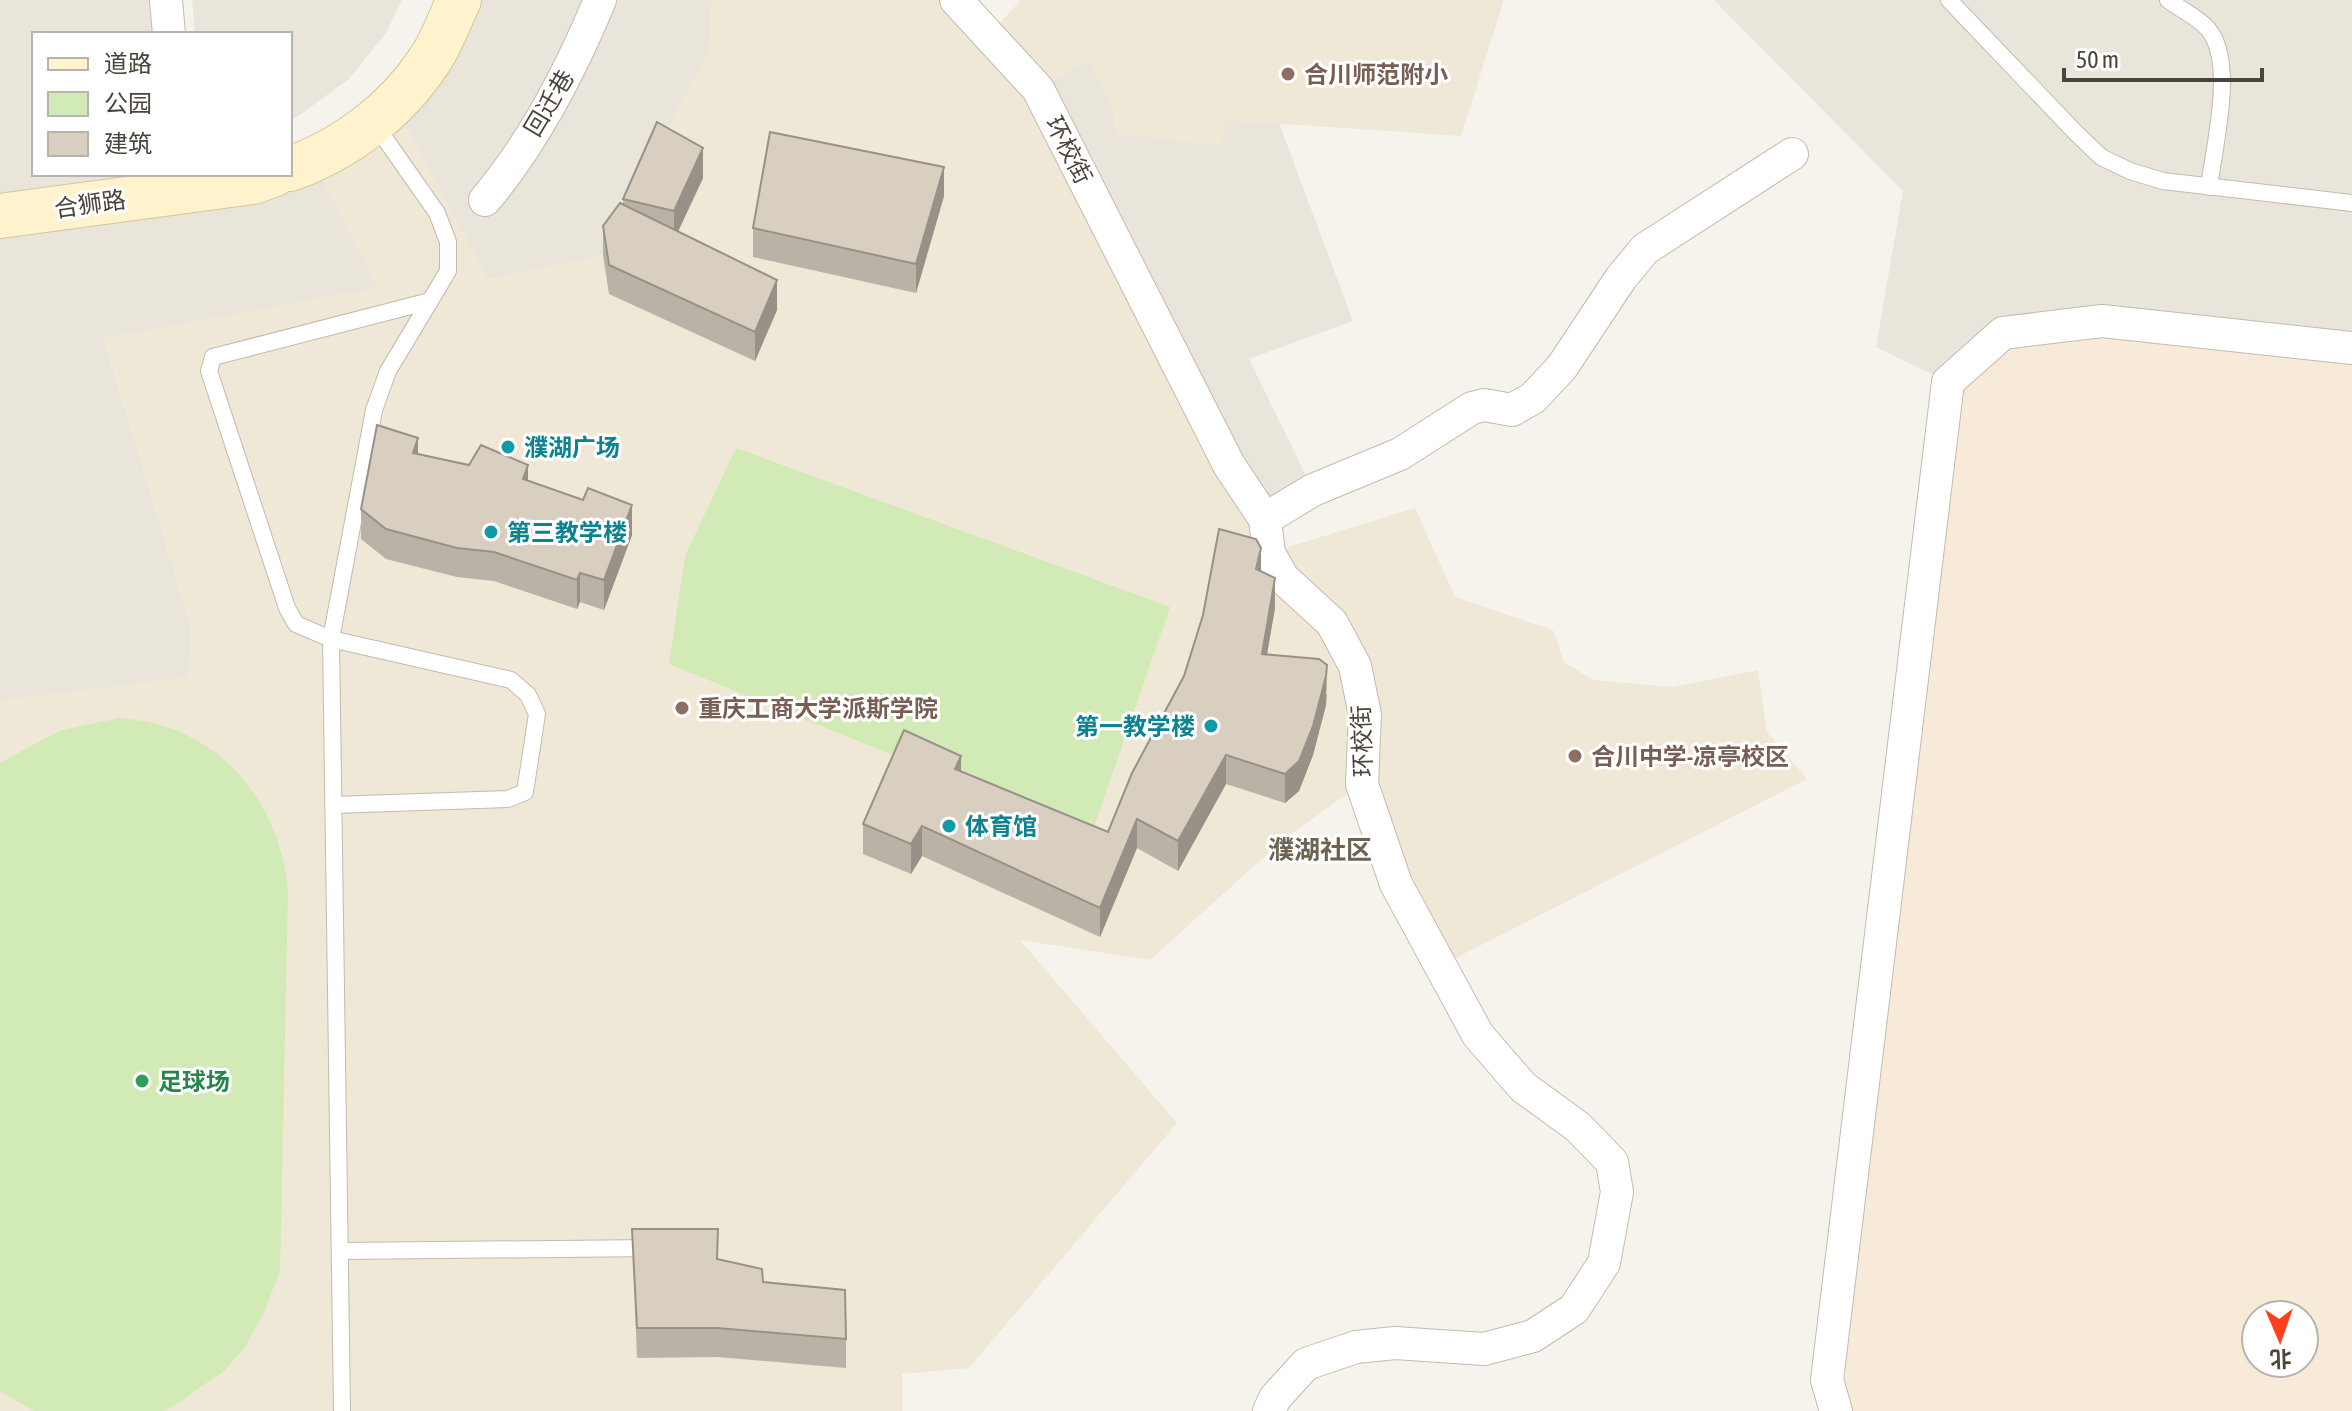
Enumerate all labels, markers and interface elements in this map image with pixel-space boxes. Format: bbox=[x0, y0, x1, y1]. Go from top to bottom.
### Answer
legend bbox=[32, 32, 292, 176]
scale bar bbox=[2064, 32, 2262, 82]
text: 50 m bbox=[2076, 46, 2119, 73]
text: 道路 bbox=[104, 50, 152, 77]
place label: 合川师范附小 bbox=[1304, 61, 1448, 88]
street label: 回迁巷 bbox=[519, 65, 579, 141]
marker: 合川师范附小 bbox=[1279, 65, 1297, 83]
text: 公园 bbox=[104, 90, 152, 117]
street label: 环校街 bbox=[1041, 112, 1097, 188]
text: 建筑 bbox=[104, 130, 152, 157]
street label: 合狮路 bbox=[52, 186, 128, 222]
place label: 濮湖广场 bbox=[524, 434, 620, 461]
marker: 濮湖广场 bbox=[499, 438, 517, 456]
place label: 第三教学楼 bbox=[507, 519, 627, 546]
marker: 第三教学楼 bbox=[482, 523, 500, 541]
place label: 重庆工商大学派斯学院 bbox=[698, 695, 938, 722]
marker: 重庆工商大学派斯学院 bbox=[673, 699, 691, 717]
street label: 环校街 bbox=[1347, 705, 1377, 777]
place label: 第一教学楼 bbox=[1075, 713, 1195, 740]
marker: 第一教学楼 bbox=[1202, 717, 1220, 735]
place label: 合川中学-凉亭校区 bbox=[1591, 743, 1789, 770]
marker: 合川中学-凉亭校区 bbox=[1566, 747, 1584, 765]
place label: 体育馆 bbox=[965, 813, 1037, 840]
marker: 体育馆 bbox=[940, 817, 958, 835]
district label: 濮湖社区 bbox=[1268, 835, 1372, 865]
place label: 足球场 bbox=[158, 1068, 230, 1095]
marker: 足球场 bbox=[133, 1072, 151, 1090]
north arrow bbox=[2240, 1299, 2320, 1379]
text: 北 bbox=[2269, 1346, 2292, 1372]

